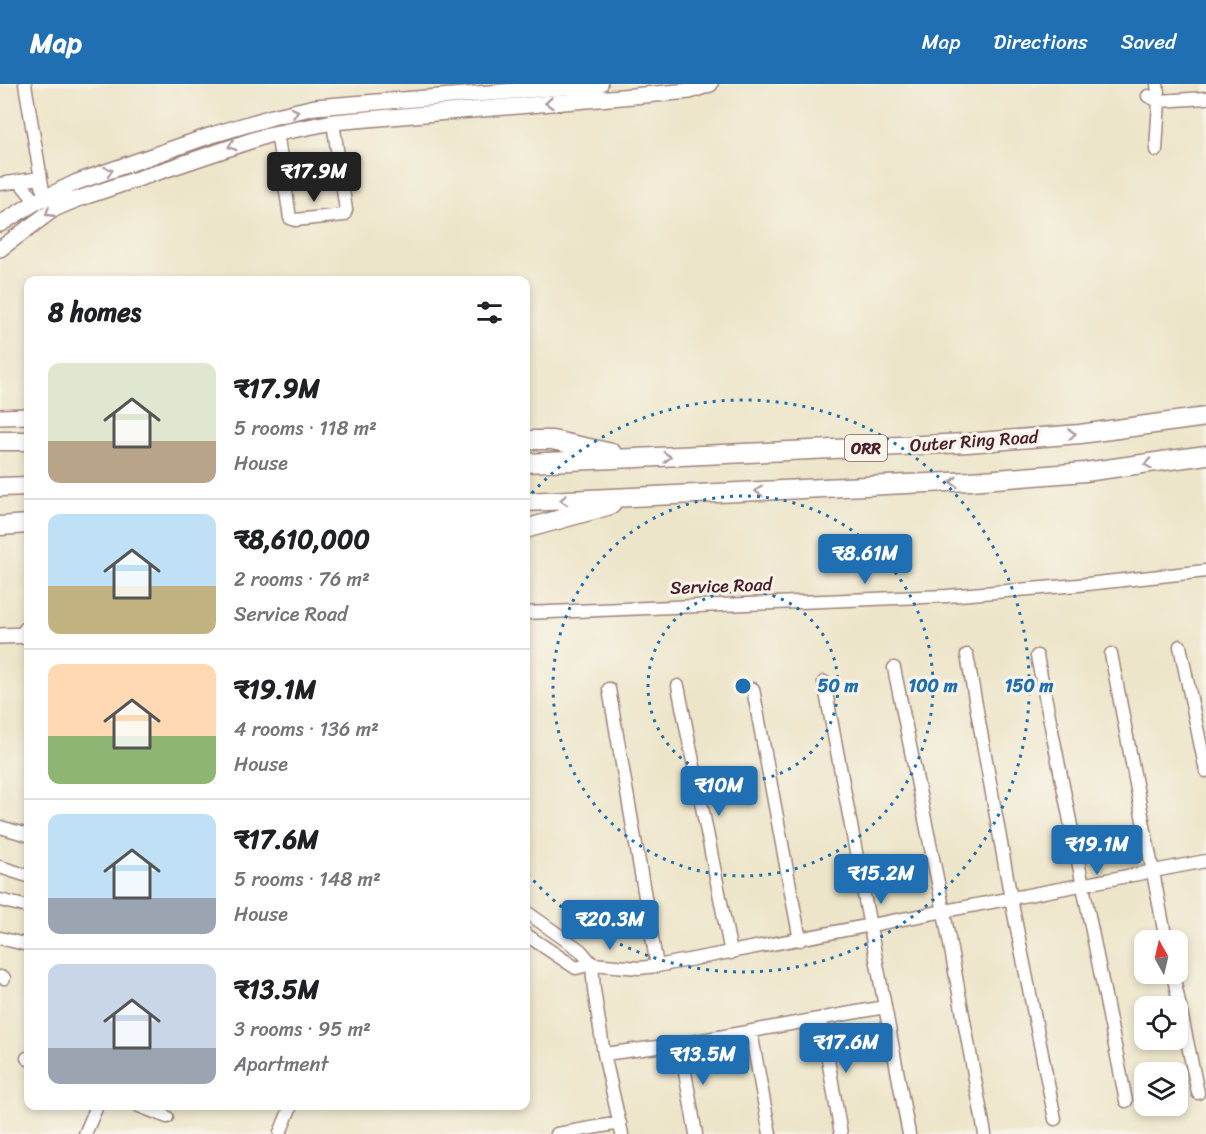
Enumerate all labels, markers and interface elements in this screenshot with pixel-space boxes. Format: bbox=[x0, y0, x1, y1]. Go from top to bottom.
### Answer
text: Map bbox=[30, 18, 82, 67]
text: Map bbox=[922, 23, 960, 61]
text: Directions bbox=[993, 23, 1088, 61]
text: Saved bbox=[1121, 23, 1176, 61]
one-way arrow bbox=[544, 96, 553, 109]
one-way arrow bbox=[289, 106, 299, 119]
one-way arrow bbox=[227, 139, 238, 152]
pin: ₹17.9M bbox=[265, 152, 363, 203]
text: ₹17.9M bbox=[281, 154, 347, 189]
one-way arrow bbox=[103, 165, 114, 178]
one-way arrow bbox=[44, 205, 55, 216]
text: 8 homes bbox=[48, 289, 141, 335]
icon: filters bbox=[473, 296, 506, 329]
text: ₹17.9M bbox=[234, 365, 320, 411]
icon: home bbox=[96, 387, 168, 459]
text: 5 rooms · 118 m² bbox=[234, 411, 377, 446]
street label: Outer Ring Road bbox=[909, 420, 1041, 461]
one-way arrow bbox=[1067, 428, 1076, 441]
road number: ORR bbox=[845, 435, 887, 461]
text: House bbox=[234, 446, 288, 481]
one-way arrow bbox=[663, 450, 672, 463]
one-way arrow bbox=[1144, 458, 1153, 470]
one-way arrow bbox=[950, 475, 959, 488]
one-way arrow bbox=[755, 485, 764, 498]
one-way arrow bbox=[560, 494, 569, 507]
text: ₹8,610,000 bbox=[234, 516, 370, 562]
pin: ₹8.61M bbox=[816, 534, 914, 585]
text: ₹8.61M bbox=[832, 536, 898, 571]
icon: home bbox=[96, 538, 168, 610]
text: 2 rooms · 76 m² bbox=[234, 562, 370, 597]
street label: Service Road bbox=[669, 568, 774, 604]
text: Service Road bbox=[234, 597, 348, 632]
text: ₹19.1M bbox=[234, 666, 316, 712]
text: 50 m bbox=[818, 670, 859, 702]
text: 100 m bbox=[909, 670, 958, 702]
text: 150 m bbox=[1005, 670, 1053, 702]
centre of rings bbox=[733, 676, 753, 696]
icon: home bbox=[96, 688, 168, 760]
text: 4 rooms · 136 m² bbox=[234, 712, 379, 747]
text: House bbox=[234, 747, 288, 782]
pin: ₹10M bbox=[683, 766, 755, 817]
text: ₹10M bbox=[695, 768, 743, 803]
text: ₹17.6M bbox=[234, 816, 318, 862]
pin: ₹19.1M bbox=[1048, 825, 1146, 876]
text: ₹19.1M bbox=[1066, 827, 1129, 862]
icon: home bbox=[96, 838, 168, 910]
pin: ₹15.2M bbox=[832, 854, 930, 905]
text: ₹15.2M bbox=[848, 856, 914, 891]
text: 5 rooms · 148 m² bbox=[234, 862, 381, 897]
text: House bbox=[234, 897, 288, 932]
pin: ₹20.3M bbox=[561, 900, 659, 951]
text: ₹20.3M bbox=[576, 902, 644, 937]
north arrow bbox=[1134, 930, 1188, 984]
map controls bbox=[1134, 930, 1188, 1116]
text: ₹13.5M bbox=[234, 966, 319, 1012]
icon: home bbox=[96, 988, 168, 1060]
button: locate bbox=[1134, 996, 1188, 1050]
text: 3 rooms · 95 m² bbox=[234, 1012, 371, 1047]
pin: ₹17.6M bbox=[797, 1023, 895, 1074]
text: ₹17.6M bbox=[814, 1025, 878, 1060]
pin: ₹13.5M bbox=[654, 1035, 752, 1086]
text: ₹13.5M bbox=[670, 1037, 736, 1072]
text: Apartment bbox=[234, 1047, 328, 1082]
button: layers bbox=[1134, 1062, 1188, 1116]

